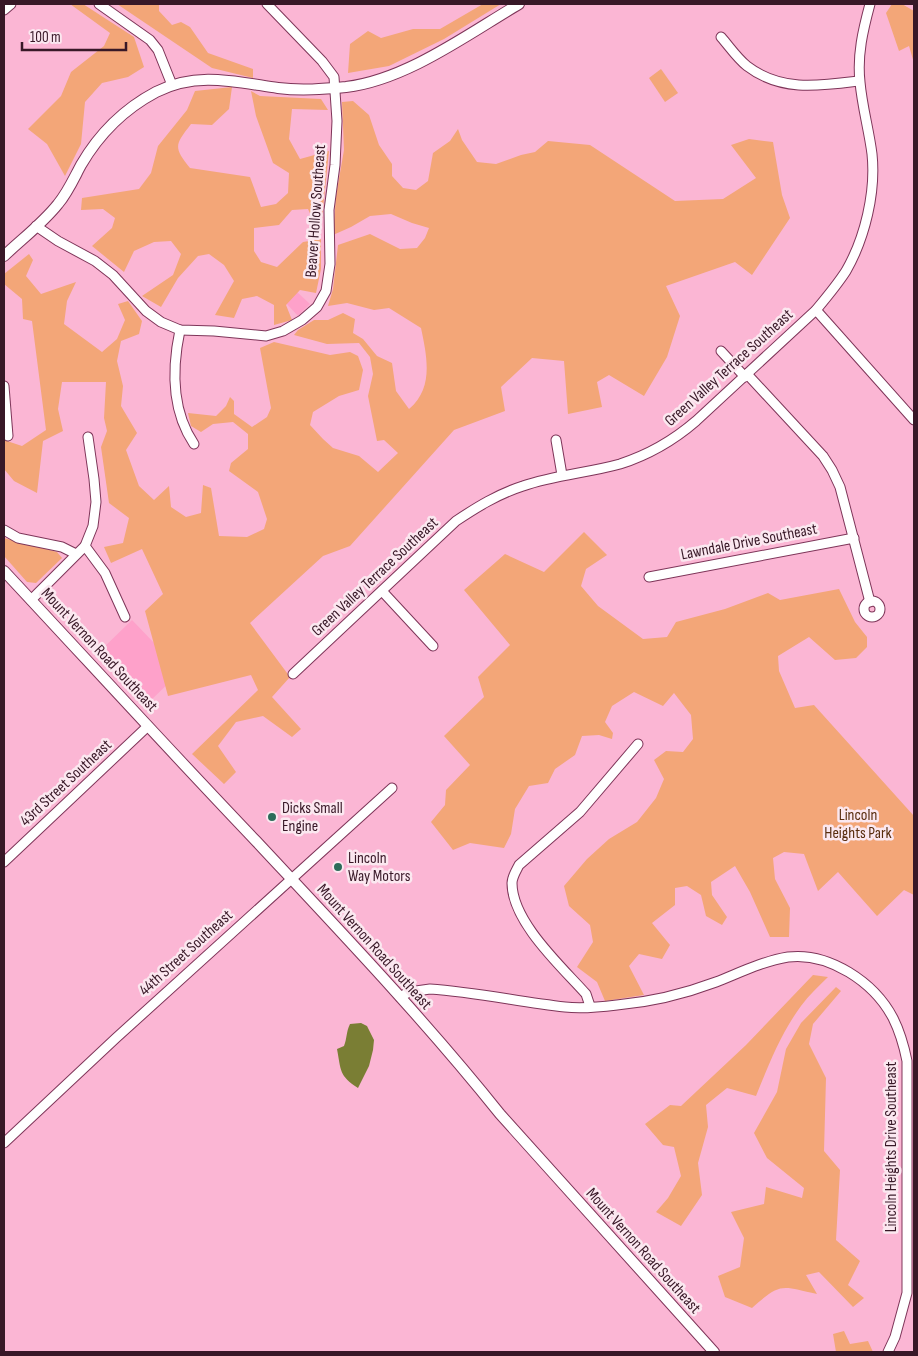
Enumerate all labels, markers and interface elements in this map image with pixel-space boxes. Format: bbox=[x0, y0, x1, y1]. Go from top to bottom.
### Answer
scale bar bbox=[22, 20, 126, 52]
text: 100 m bbox=[30, 28, 61, 47]
street label: Beaver Hollow Southeast bbox=[302, 144, 330, 278]
street label: Green Valley Terrace Southeast bbox=[661, 305, 797, 431]
street label: Green Valley Terrace Southeast bbox=[308, 513, 442, 641]
street label: Lawndale Drive Southeast bbox=[679, 519, 819, 565]
street label: Mount Vernon Road Southeast bbox=[37, 584, 161, 716]
street label: 43rd Street Southeast bbox=[16, 736, 116, 830]
place label: Dicks Small Engine bbox=[282, 799, 343, 836]
park label: Lincoln Heights Park bbox=[824, 806, 892, 843]
marker: Dicks Small Engine bbox=[266, 811, 278, 823]
place label: Lincoln Way Motors bbox=[348, 849, 411, 886]
marker: Lincoln Way Motors bbox=[332, 861, 344, 873]
street label: Mount Vernon Road Southeast bbox=[313, 880, 435, 1014]
street label: 44th Street Southeast bbox=[135, 906, 237, 1000]
street label: Lincoln Heights Drive Southeast bbox=[882, 1062, 901, 1232]
street label: Mount Vernon Road Southeast bbox=[582, 1184, 704, 1318]

